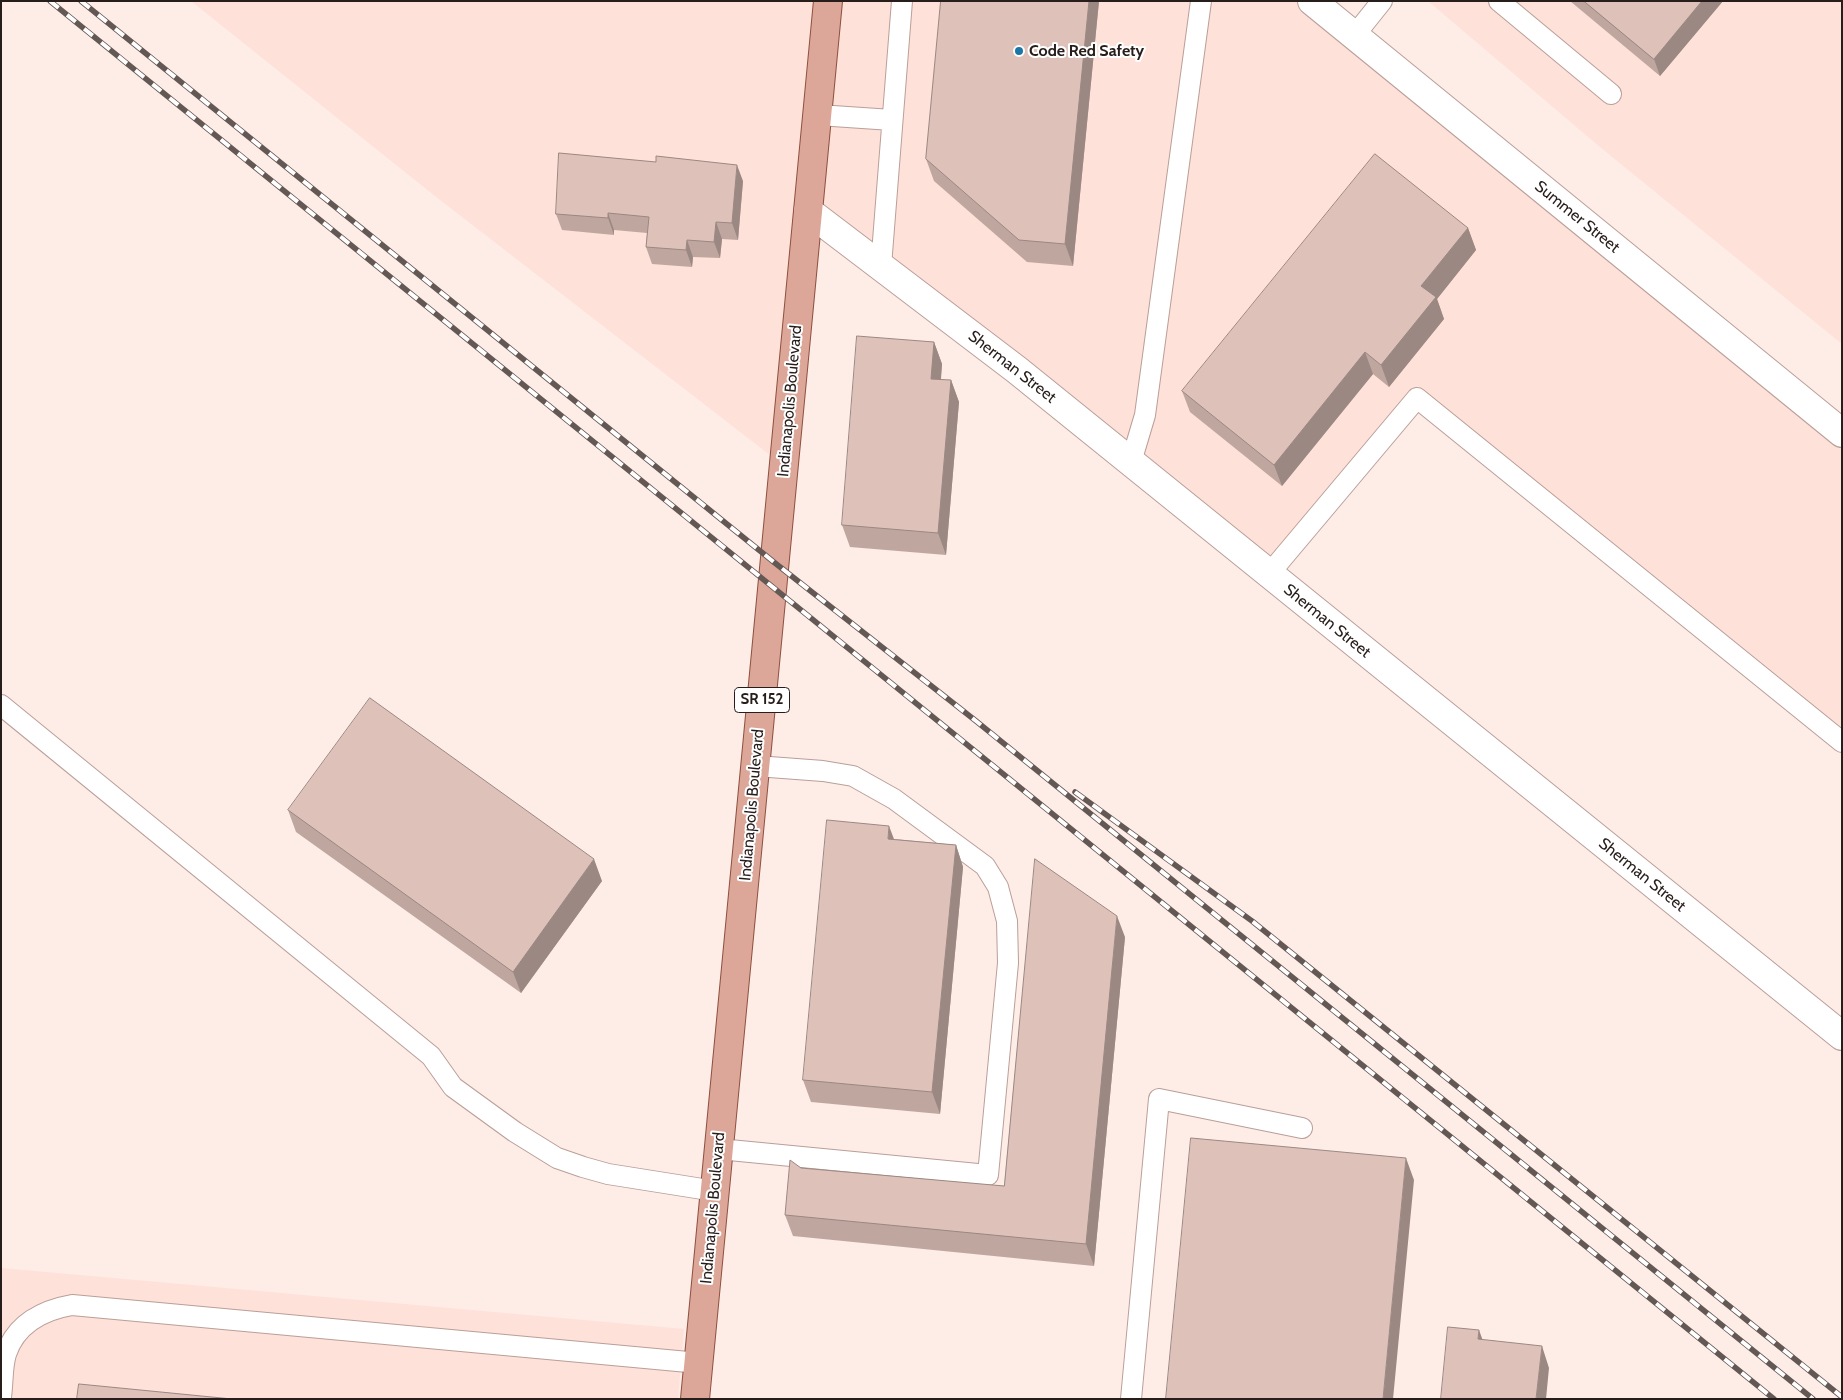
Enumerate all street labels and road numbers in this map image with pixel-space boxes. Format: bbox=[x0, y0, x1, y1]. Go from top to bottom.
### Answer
street label: Summer Street bbox=[1531, 177, 1623, 257]
street label: Indianapolis Boulevard bbox=[774, 324, 806, 478]
street label: Sherman Street bbox=[964, 327, 1060, 407]
street label: Sherman Street bbox=[1280, 580, 1374, 662]
road number: SR 152 bbox=[734, 688, 790, 712]
street label: Indianapolis Boulevard bbox=[736, 728, 768, 882]
street label: Sherman Street bbox=[1595, 834, 1689, 916]
street label: Indianapolis Boulevard bbox=[697, 1131, 729, 1285]

